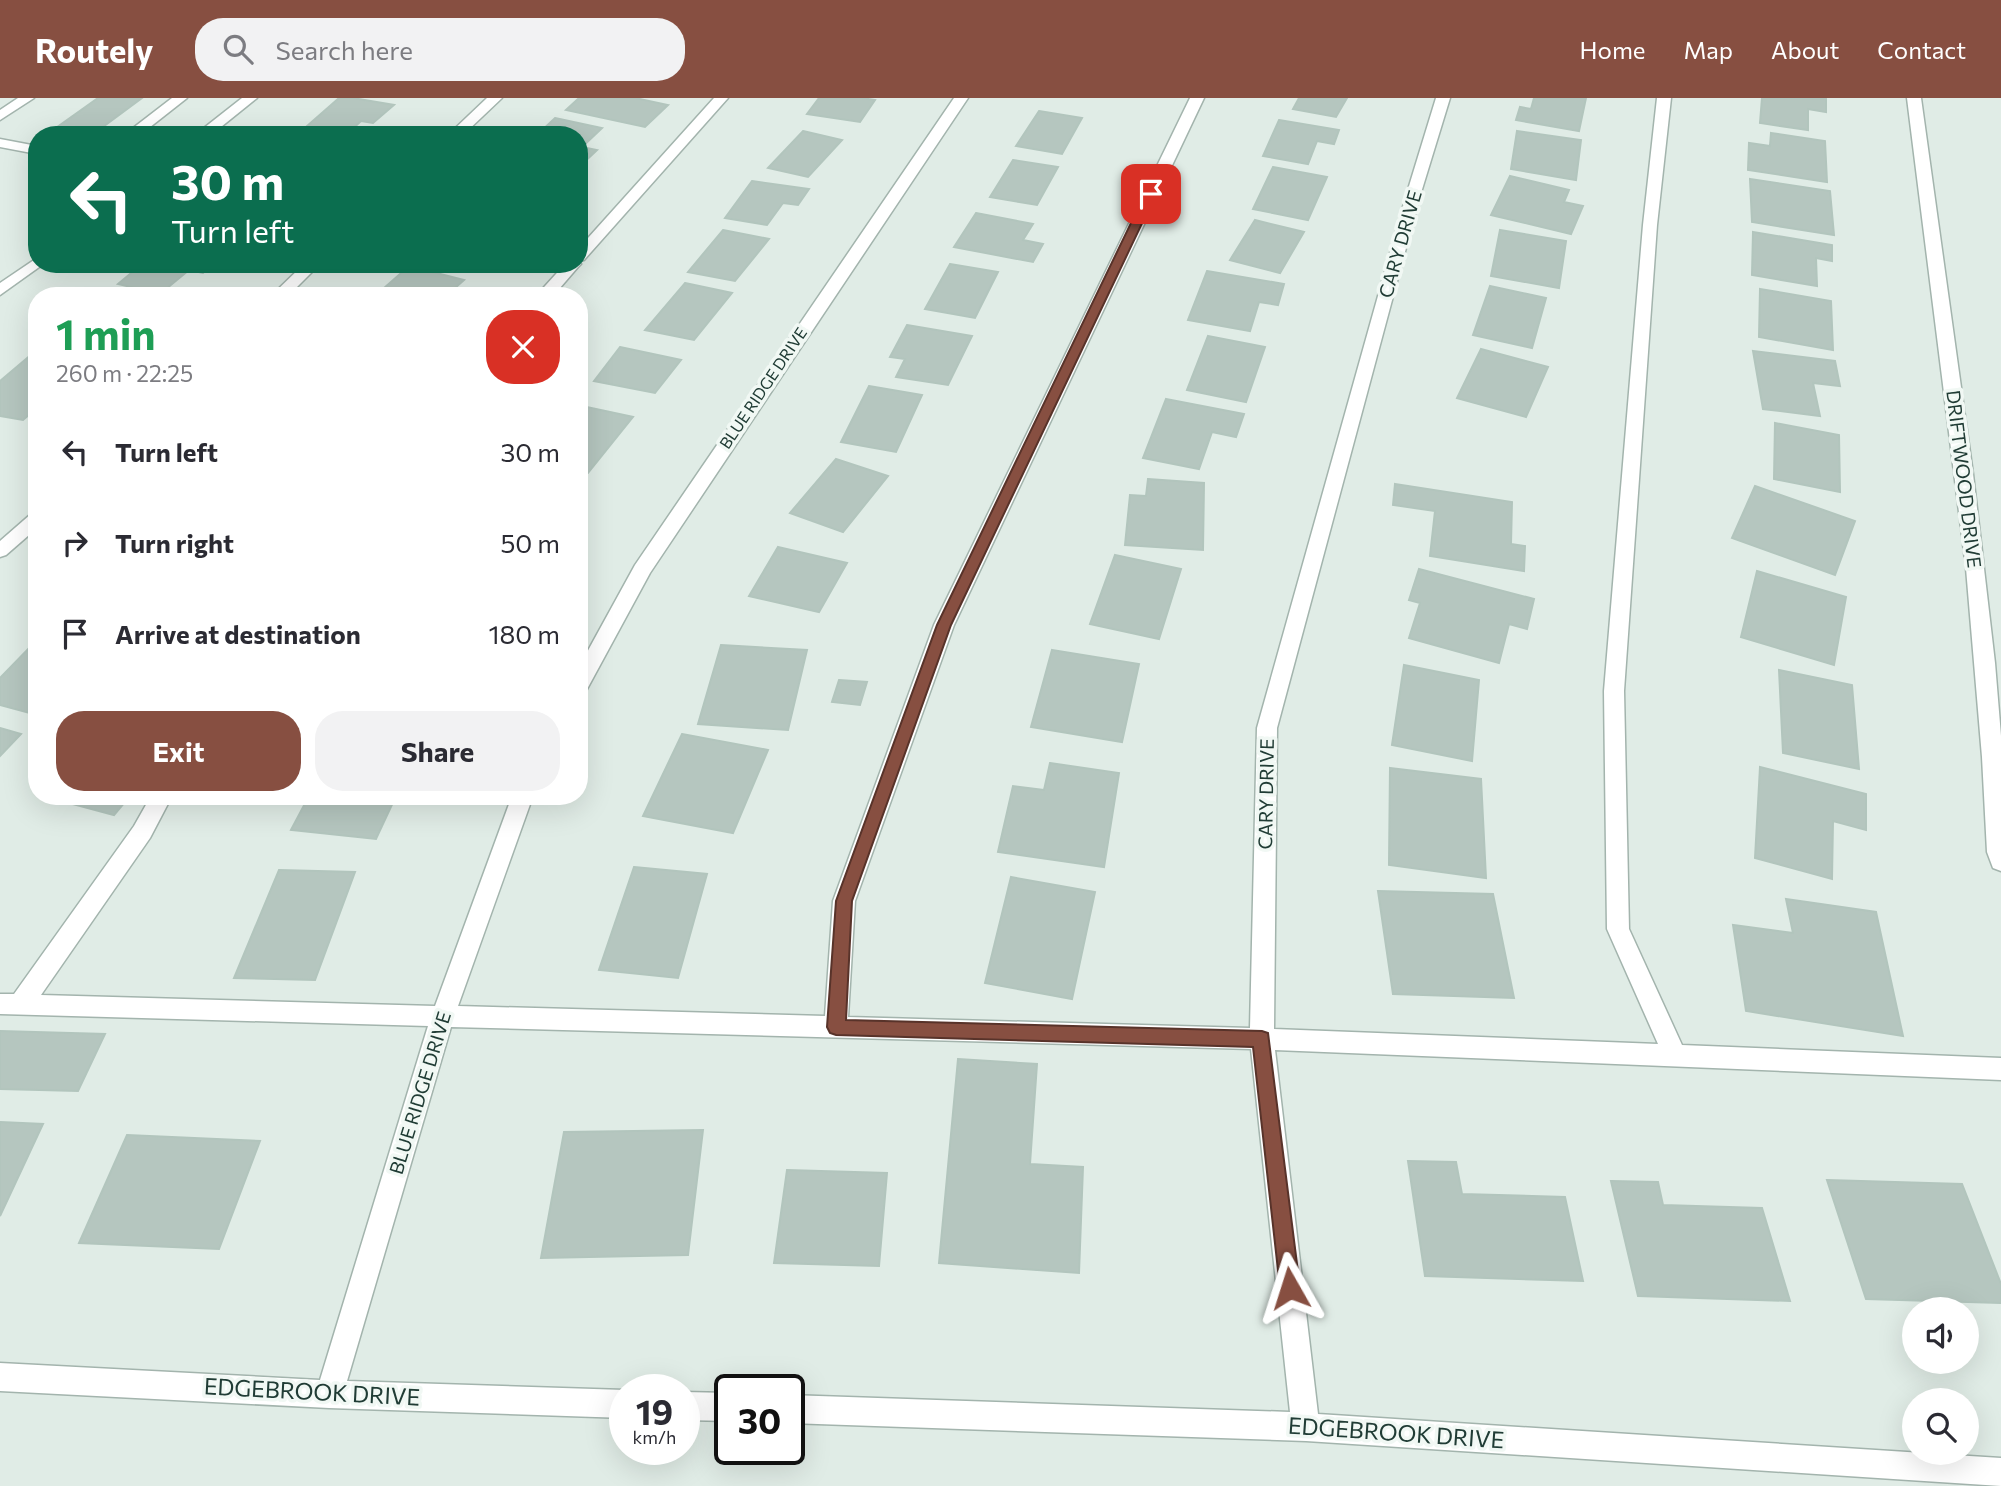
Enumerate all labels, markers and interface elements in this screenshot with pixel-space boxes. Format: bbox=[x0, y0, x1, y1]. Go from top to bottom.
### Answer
search box bbox=[195, 18, 685, 81]
text: Routely bbox=[35, 29, 153, 70]
icon: search bbox=[219, 30, 257, 68]
text: Search here bbox=[275, 34, 413, 65]
text: Home bbox=[1580, 35, 1646, 64]
text: Map bbox=[1684, 35, 1733, 64]
text: About bbox=[1771, 35, 1839, 64]
text: Contact bbox=[1877, 35, 1966, 64]
text: 30 m bbox=[171, 150, 284, 210]
icon: left bbox=[56, 154, 147, 245]
pin bbox=[1121, 164, 1181, 224]
icon: arrive bbox=[1132, 175, 1170, 213]
street label: CARY DRIVE bbox=[1373, 187, 1426, 300]
text: Turn left bbox=[171, 210, 295, 250]
text: 1 min bbox=[56, 307, 156, 359]
button: close bbox=[486, 310, 560, 384]
street label: BLUE RIDGE DRIVE bbox=[715, 323, 810, 452]
text: 260 m · 22:25 bbox=[56, 359, 193, 387]
street label: DRIFTWOOD DRIVE bbox=[1942, 389, 1987, 569]
icon: left bbox=[56, 433, 94, 471]
text: Turn left bbox=[115, 436, 218, 467]
text: 30 m bbox=[501, 436, 560, 467]
icon: right bbox=[56, 524, 94, 562]
text: Turn right bbox=[115, 527, 234, 558]
text: 50 m bbox=[500, 527, 560, 558]
icon: arrive bbox=[56, 615, 94, 653]
text: Arrive at destination bbox=[115, 618, 361, 649]
text: 180 m bbox=[488, 618, 560, 649]
button: Exit bbox=[56, 711, 301, 791]
button: Share bbox=[315, 711, 560, 791]
street label: CARY DRIVE bbox=[1253, 738, 1278, 850]
street label: BLUE RIDGE DRIVE bbox=[384, 1009, 455, 1177]
position arrow bbox=[1253, 1251, 1327, 1325]
map controls bbox=[1902, 1297, 1979, 1465]
button: sound bbox=[1902, 1297, 1979, 1374]
street label: EDGEBROOK DRIVE bbox=[203, 1371, 421, 1411]
speed limit sign: 30 bbox=[714, 1374, 805, 1465]
button: search bbox=[1902, 1388, 1979, 1465]
text: 19 bbox=[636, 1389, 673, 1432]
street label: EDGEBROOK DRIVE bbox=[1287, 1410, 1505, 1454]
text: km/h bbox=[633, 1426, 676, 1448]

